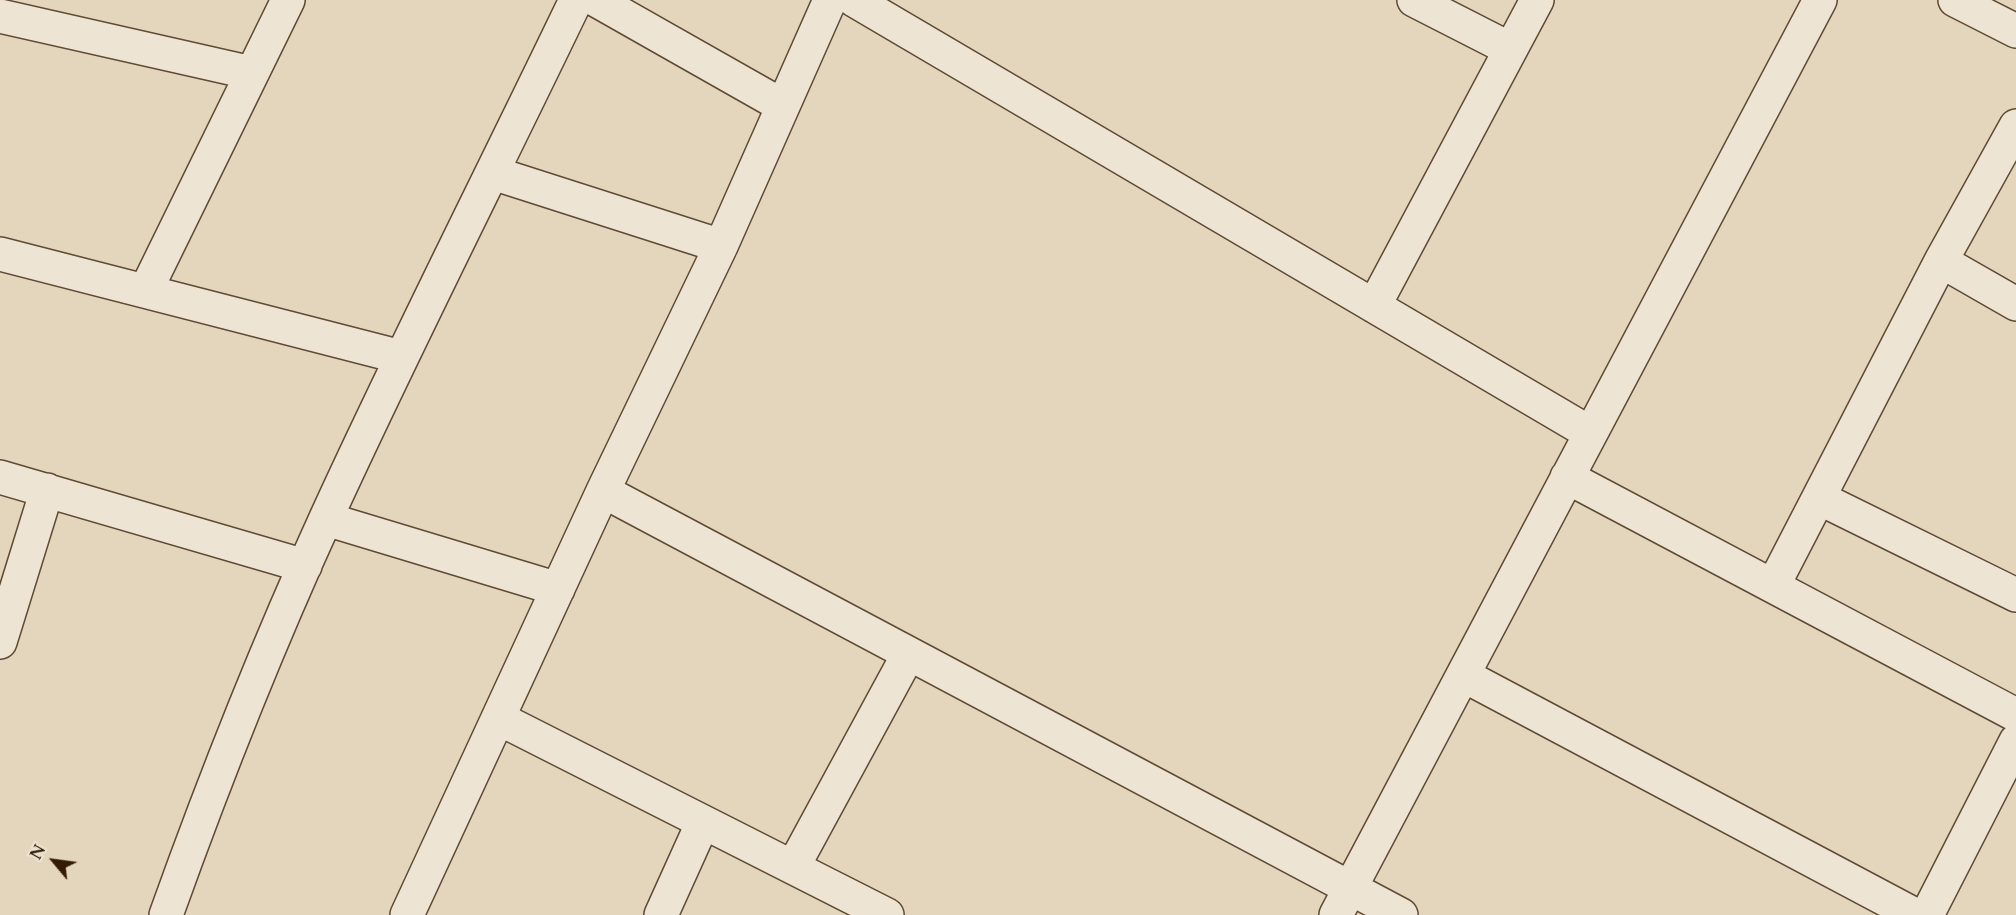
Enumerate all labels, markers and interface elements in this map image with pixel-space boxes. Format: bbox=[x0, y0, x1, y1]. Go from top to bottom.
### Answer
north arrow bbox=[24, 831, 84, 891]
text: N bbox=[25, 841, 51, 864]

